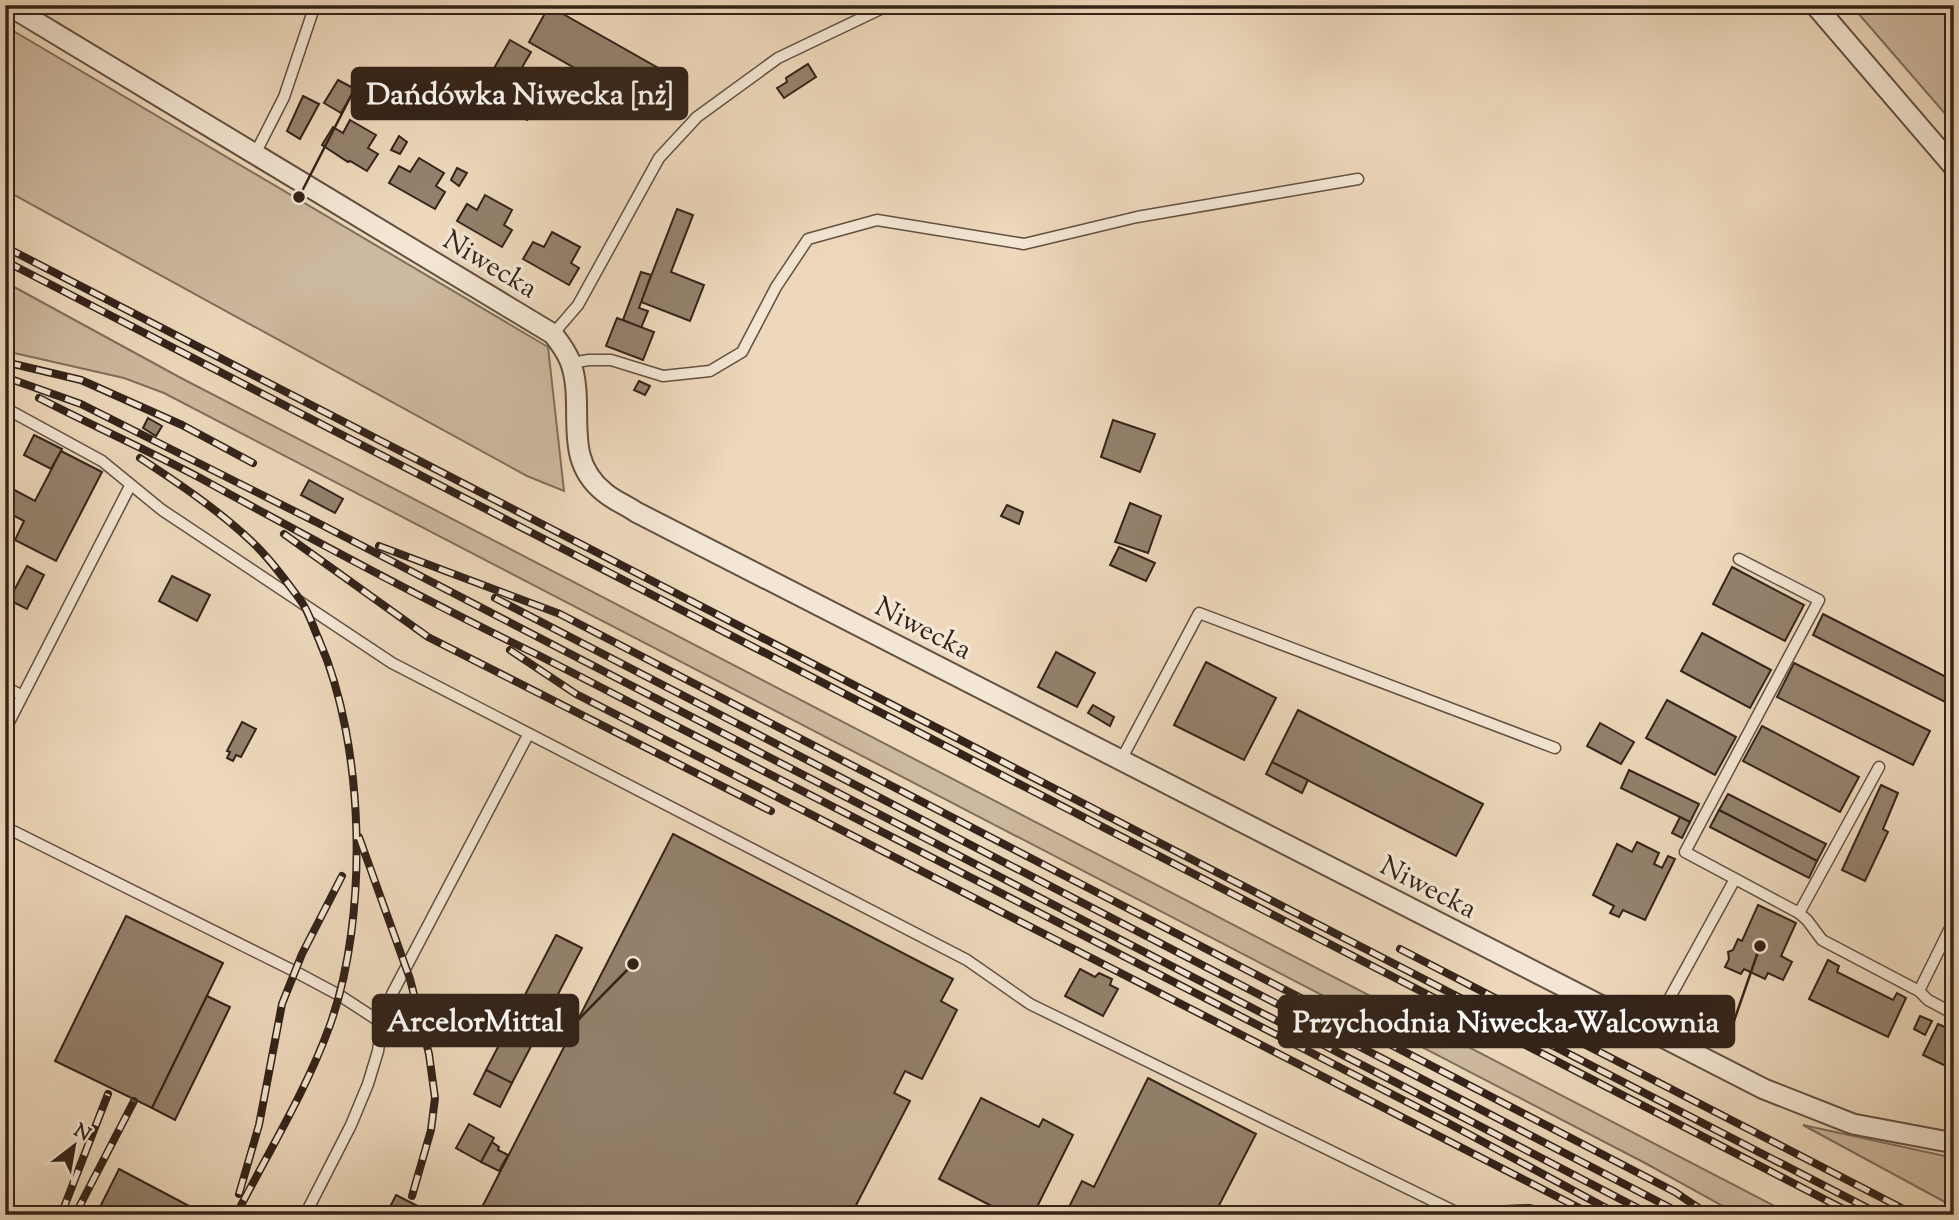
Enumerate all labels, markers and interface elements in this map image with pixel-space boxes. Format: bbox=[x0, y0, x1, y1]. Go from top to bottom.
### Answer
callout: Dańdówka Niwecka [nż] bbox=[352, 68, 687, 119]
text: Dańdówka Niwecka [nż] bbox=[366, 75, 674, 118]
street label: Niwecka bbox=[435, 222, 544, 310]
street label: Niwecka bbox=[867, 588, 978, 671]
street label: Niwecka bbox=[1372, 847, 1483, 930]
callout: ArcelorMittal bbox=[373, 995, 578, 1046]
callout: Przychodnia Niwecka-Walcownia bbox=[1279, 996, 1734, 1047]
text: ArcelorMittal bbox=[387, 1002, 564, 1045]
text: Przychodnia Niwecka-Walcownia bbox=[1293, 1003, 1719, 1046]
north arrow bbox=[38, 1112, 108, 1182]
text: N bbox=[68, 1118, 95, 1149]

